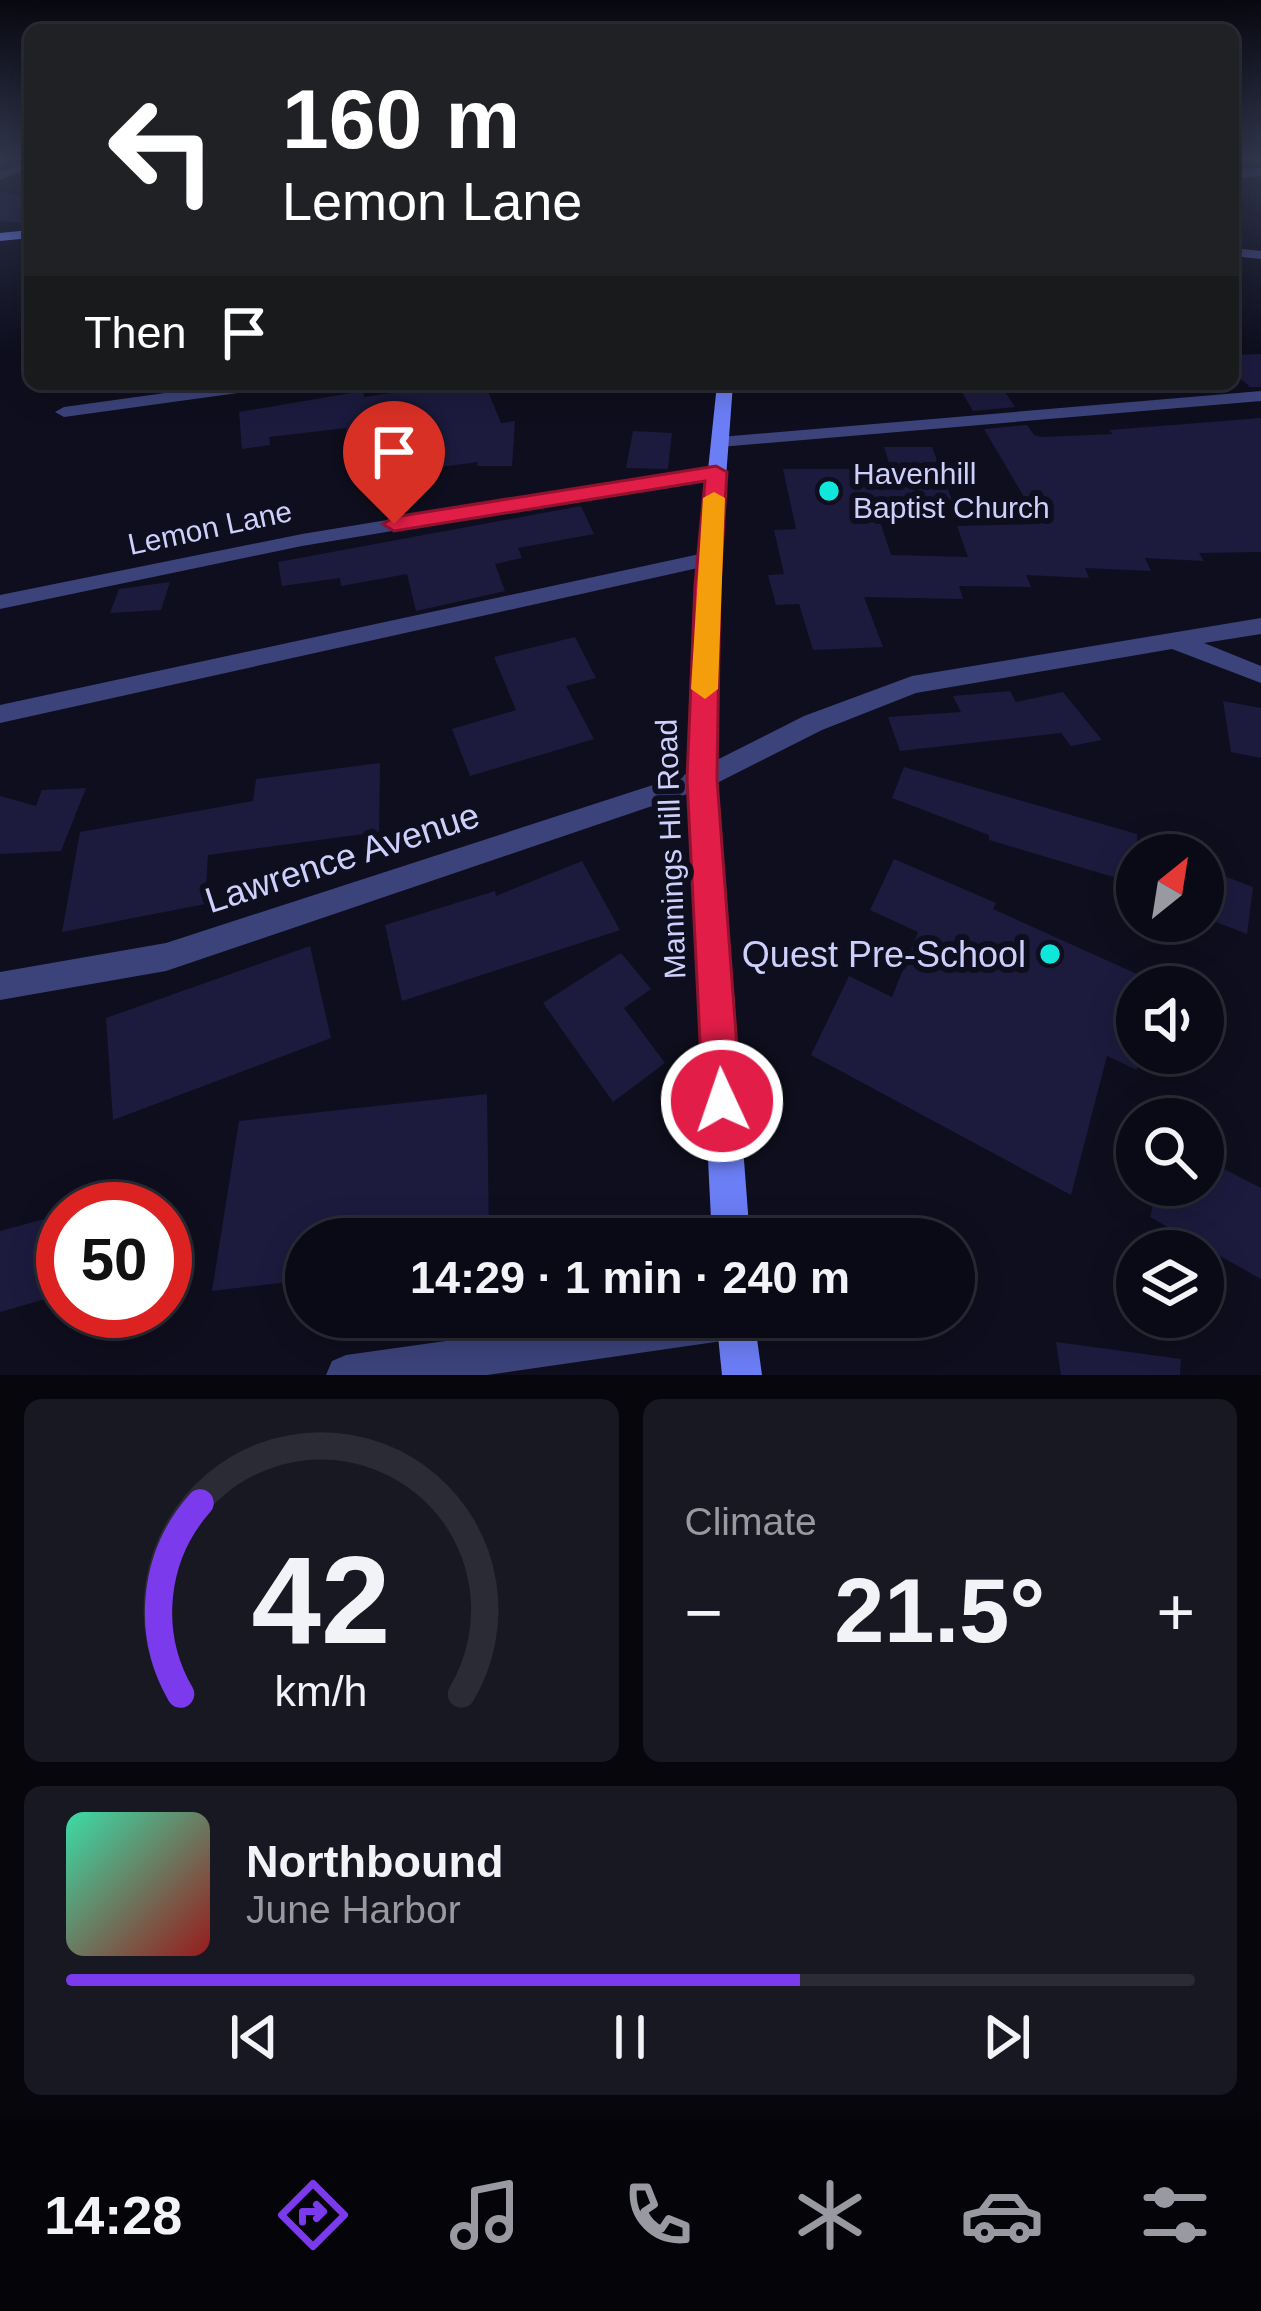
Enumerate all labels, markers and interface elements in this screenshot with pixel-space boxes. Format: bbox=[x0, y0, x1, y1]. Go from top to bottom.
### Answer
icon: left bbox=[84, 72, 240, 228]
text: 160 m bbox=[282, 72, 520, 166]
text: Lemon Lane bbox=[282, 171, 582, 231]
icon: arrive bbox=[211, 300, 277, 366]
text: Then bbox=[84, 307, 187, 358]
pin bbox=[343, 401, 445, 524]
icon: arrive bbox=[361, 419, 427, 485]
place label: Havenhill Baptist Church bbox=[853, 457, 1050, 524]
marker: Havenhill Baptist Church bbox=[816, 478, 842, 504]
street label: Lemon Lane bbox=[125, 494, 295, 561]
street label: Mannings Hill Road bbox=[649, 718, 692, 980]
street label: Lawrence Avenue bbox=[200, 794, 484, 921]
north arrow bbox=[1116, 834, 1224, 942]
map controls bbox=[1116, 834, 1224, 1338]
place label: Quest Pre-School bbox=[742, 934, 1026, 975]
marker: Quest Pre-School bbox=[1037, 941, 1063, 967]
button: sound bbox=[1116, 966, 1224, 1074]
position arrow bbox=[659, 1038, 785, 1164]
button: search bbox=[1116, 1098, 1224, 1206]
speed limit sign: 50 bbox=[36, 1182, 192, 1338]
button: layers bbox=[1116, 1230, 1224, 1338]
text: 14:29 · 1 min · 240 m bbox=[410, 1252, 850, 1303]
text: Climate bbox=[685, 1500, 817, 1543]
text: 42 bbox=[252, 1530, 391, 1669]
text: 21.5° bbox=[834, 1561, 1045, 1661]
text: − bbox=[685, 1575, 723, 1649]
text: + bbox=[1156, 1575, 1195, 1649]
text: km/h bbox=[275, 1666, 368, 1714]
text: Northbound bbox=[246, 1836, 503, 1887]
text: June Harbor bbox=[246, 1888, 461, 1931]
icon: previous bbox=[221, 2004, 287, 2070]
icon: pause bbox=[597, 2004, 663, 2070]
icon: next bbox=[974, 2004, 1040, 2070]
icon: directions bbox=[271, 2173, 355, 2257]
icon: music bbox=[443, 2173, 527, 2257]
icon: phone bbox=[616, 2173, 700, 2257]
icon: climate bbox=[788, 2173, 872, 2257]
icon: car bbox=[960, 2173, 1044, 2257]
icon: filters bbox=[1133, 2173, 1217, 2257]
text: 14:28 bbox=[44, 2185, 182, 2245]

